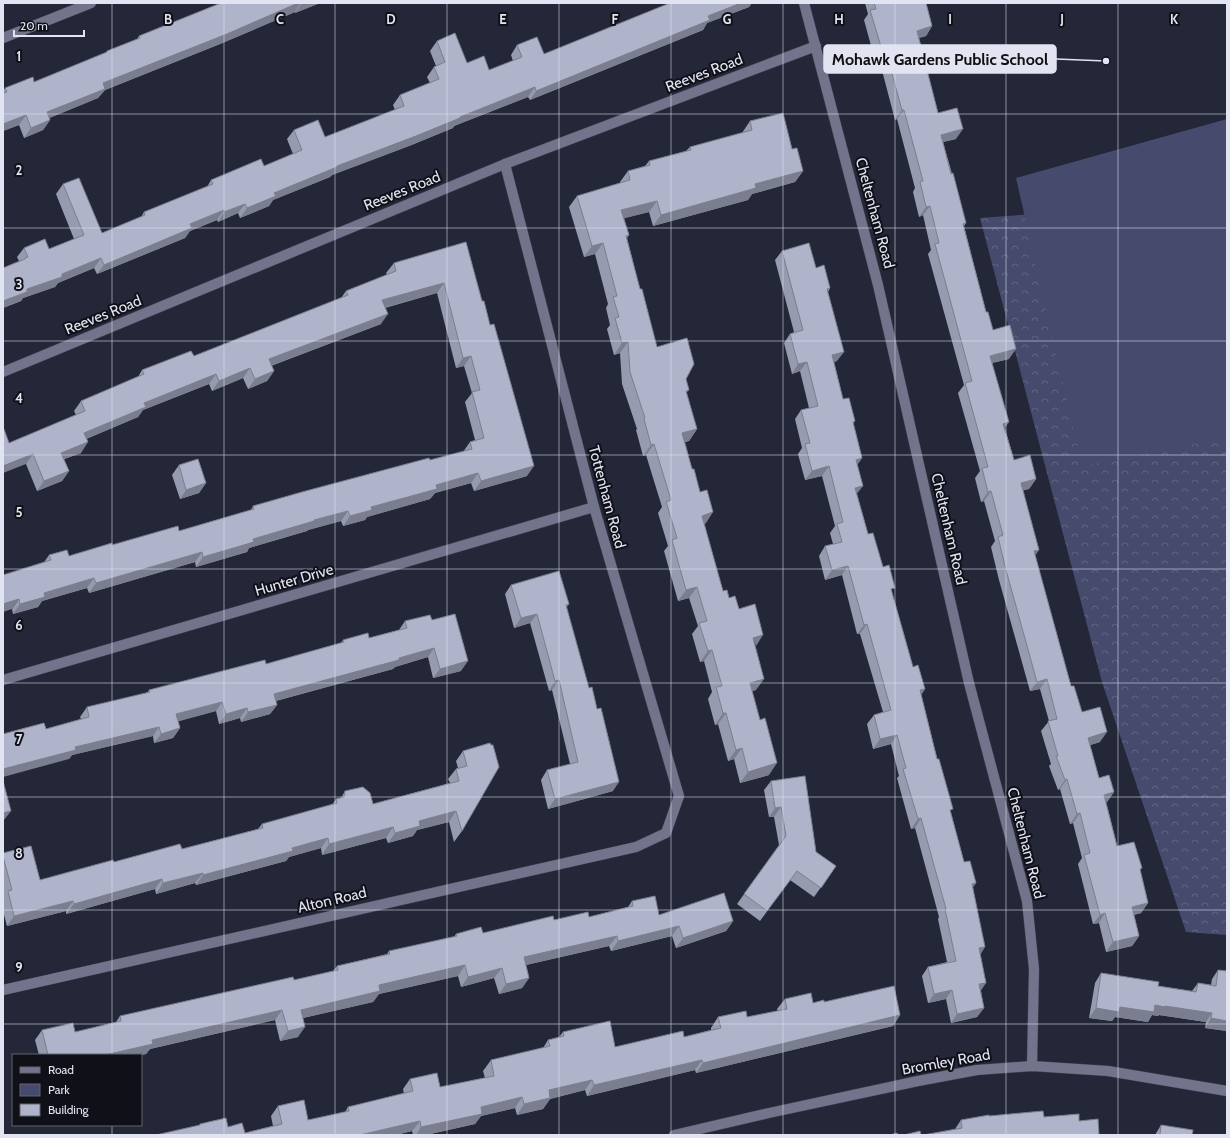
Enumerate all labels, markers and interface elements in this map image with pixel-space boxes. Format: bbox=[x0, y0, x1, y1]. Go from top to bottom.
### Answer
text: B bbox=[164, 11, 172, 27]
text: C bbox=[276, 11, 284, 27]
text: D bbox=[386, 11, 396, 27]
text: E bbox=[499, 11, 507, 27]
text: F bbox=[612, 11, 619, 27]
text: G bbox=[723, 11, 732, 27]
text: H bbox=[834, 11, 844, 27]
text: I bbox=[948, 11, 952, 27]
text: J bbox=[1059, 11, 1064, 27]
text: K bbox=[1170, 11, 1179, 27]
scale bar bbox=[14, 12, 84, 38]
text: 20 m bbox=[20, 18, 48, 33]
callout: Mohawk Gardens Public School bbox=[824, 45, 1056, 73]
text: 1 bbox=[17, 48, 21, 64]
street label: Reeves Road bbox=[663, 50, 745, 96]
text: Mohawk Gardens Public School bbox=[832, 50, 1048, 69]
street label: Cheltenham Road bbox=[852, 156, 898, 270]
text: 2 bbox=[16, 162, 23, 178]
street label: Reeves Road bbox=[361, 167, 443, 215]
text: 3 bbox=[15, 276, 23, 292]
street label: Reeves Road bbox=[62, 291, 144, 339]
text: 4 bbox=[15, 390, 23, 406]
street label: Tottenham Road bbox=[585, 444, 629, 550]
street label: Cheltenham Road bbox=[927, 471, 971, 587]
text: 5 bbox=[16, 504, 23, 520]
street label: Hunter Drive bbox=[253, 560, 336, 600]
text: 6 bbox=[15, 617, 23, 633]
text: 7 bbox=[16, 731, 23, 747]
street label: Cheltenham Road bbox=[1003, 786, 1049, 900]
text: 8 bbox=[15, 845, 23, 861]
street label: Alton Road bbox=[296, 883, 368, 917]
text: 9 bbox=[15, 959, 23, 975]
street label: Bromley Road bbox=[900, 1045, 992, 1079]
legend bbox=[12, 1054, 142, 1126]
text: Road bbox=[48, 1062, 74, 1077]
text: Park bbox=[48, 1082, 70, 1097]
text: Building bbox=[48, 1102, 90, 1117]

